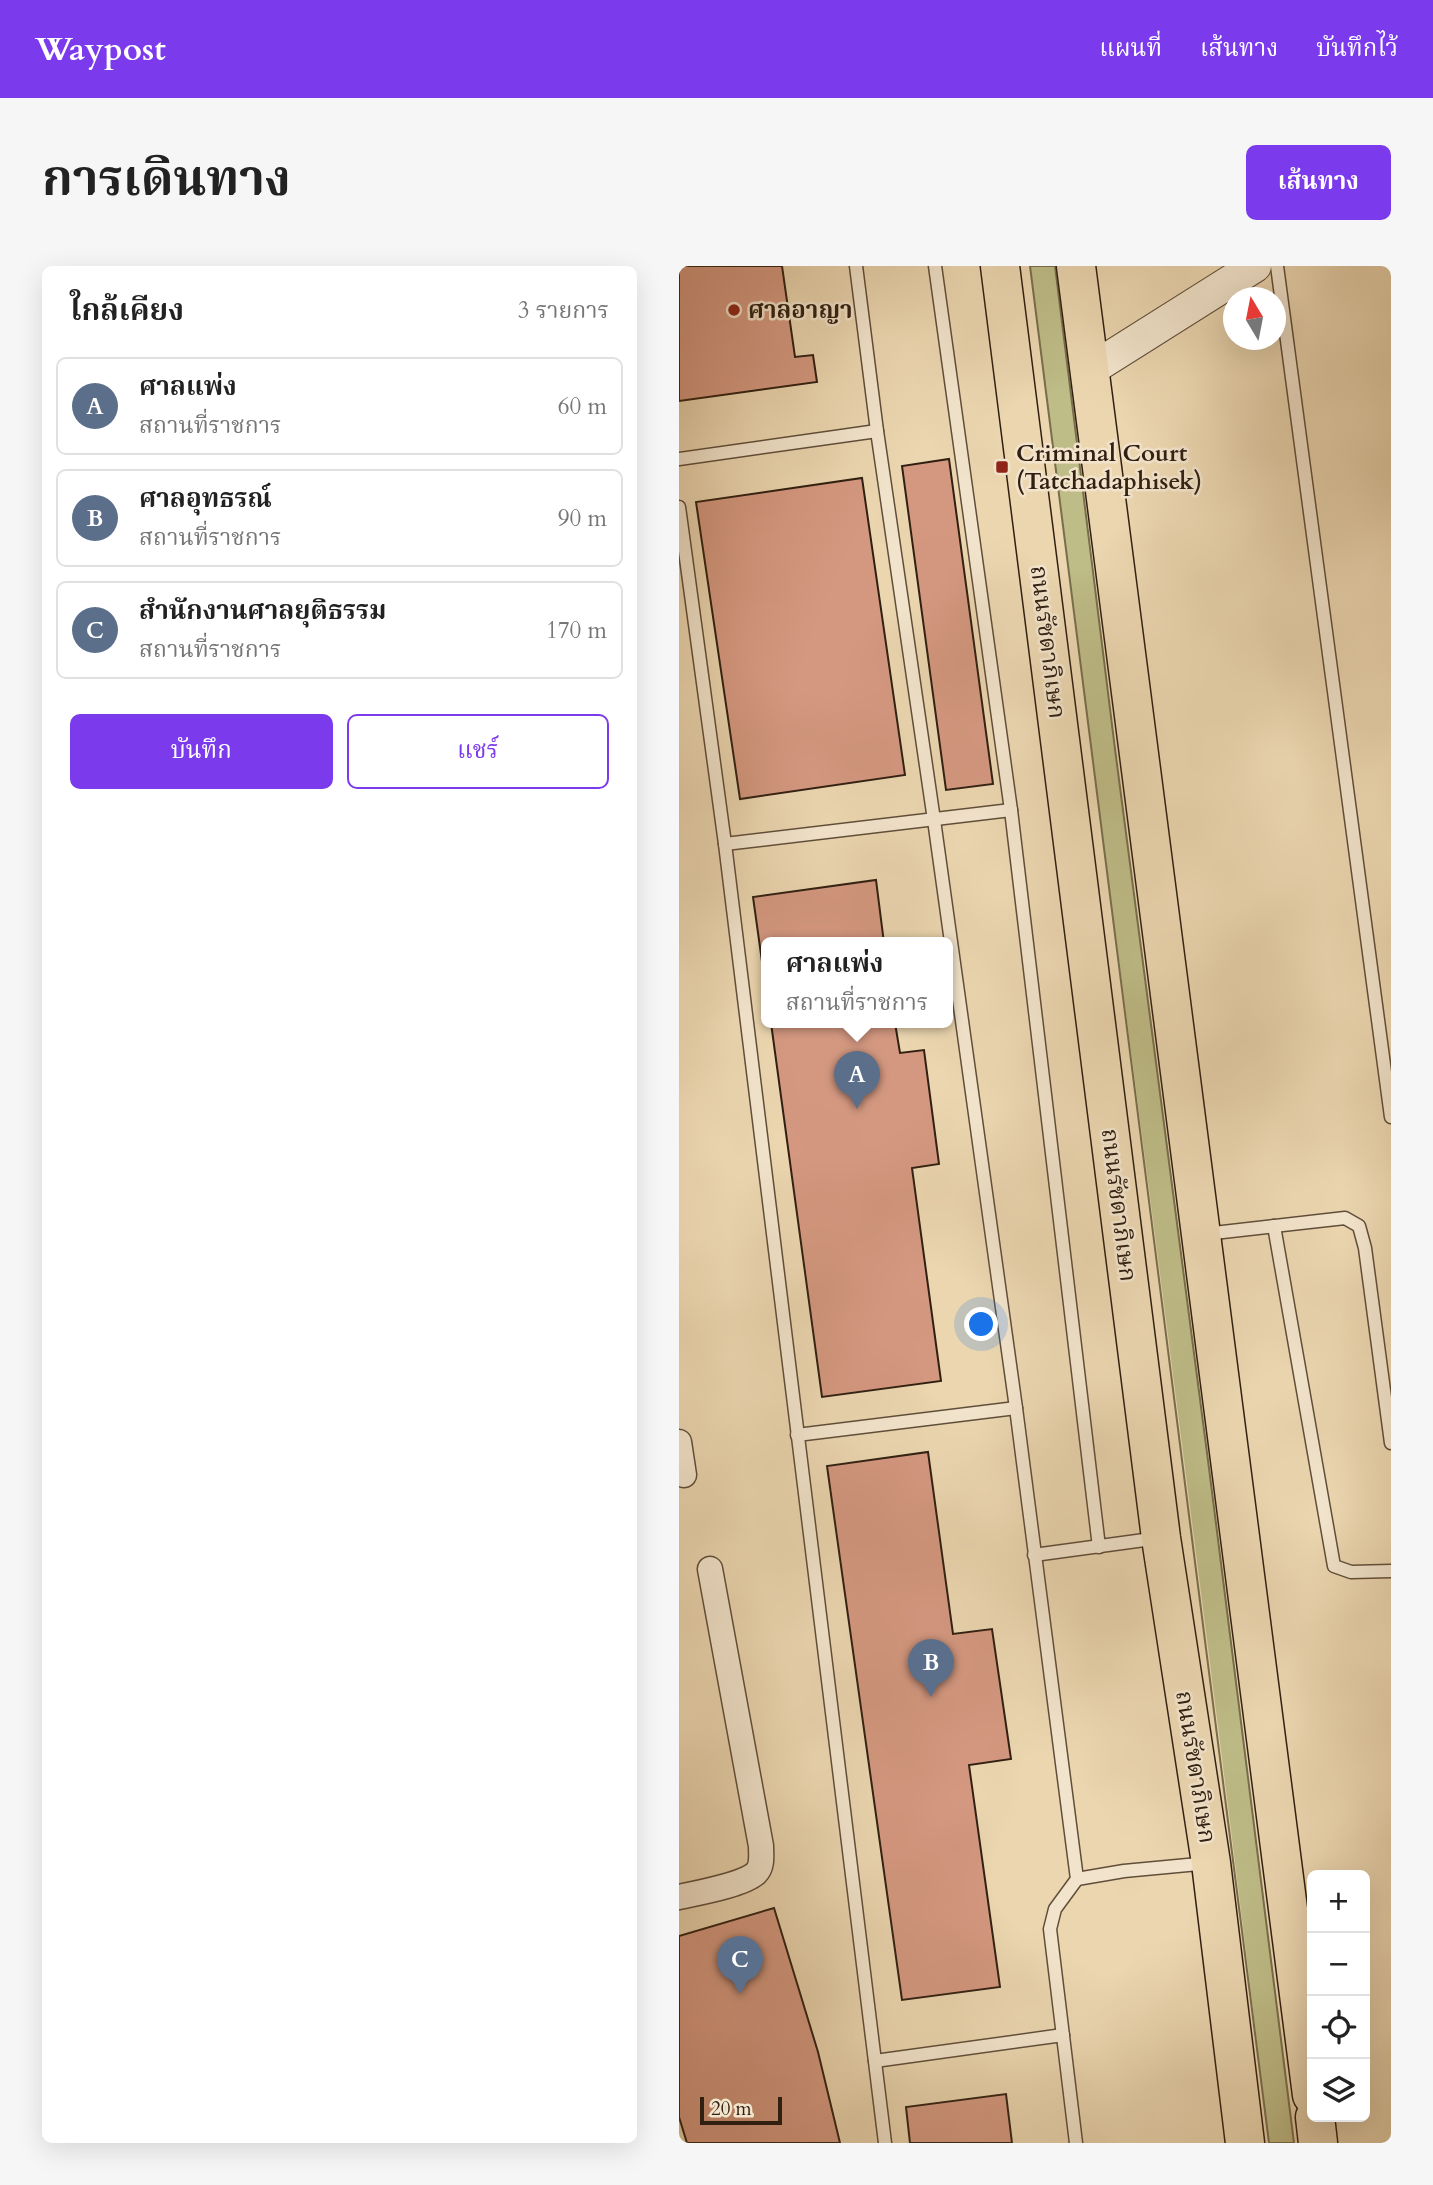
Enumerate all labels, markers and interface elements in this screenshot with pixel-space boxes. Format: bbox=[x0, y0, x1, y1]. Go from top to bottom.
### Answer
text: Waypost bbox=[35, 27, 166, 72]
text: แผนที่ bbox=[1099, 32, 1162, 65]
text: เส้นทาง bbox=[1200, 32, 1278, 65]
text: บันทึกไว้ bbox=[1316, 32, 1398, 65]
button: เส้นทาง bbox=[1246, 145, 1391, 220]
text: การเดินทาง bbox=[42, 146, 291, 213]
north arrow bbox=[1223, 287, 1286, 350]
text: ใกล้เคียง bbox=[70, 290, 184, 331]
place label: ศาลอาญา bbox=[748, 294, 853, 327]
text: 3 รายการ bbox=[518, 295, 609, 326]
marker: ศาลอาญา bbox=[726, 302, 742, 318]
text: ศาลแพ่ง bbox=[139, 369, 237, 404]
text: A bbox=[86, 391, 104, 422]
text: 60 m bbox=[558, 391, 607, 422]
text: สถานที่ราชการ bbox=[139, 410, 282, 441]
place label: Criminal Court (Tatchadaphisek) bbox=[1016, 437, 1202, 498]
marker: Criminal Court (Tatchadaphisek) bbox=[994, 459, 1010, 475]
text: ศาลอุทธรณ์ bbox=[139, 481, 272, 516]
text: B bbox=[87, 503, 103, 534]
text: 90 m bbox=[558, 503, 607, 534]
text: สถานที่ราชการ bbox=[139, 522, 282, 553]
street label: ถนนรัชดาภิเษก bbox=[1022, 564, 1073, 721]
text: สำนักงานศาลยุติธรรม bbox=[139, 593, 386, 628]
text: C bbox=[86, 615, 104, 646]
text: 170 m bbox=[546, 615, 607, 646]
text: สถานที่ราชการ bbox=[139, 634, 282, 665]
button: บันทึก bbox=[70, 714, 333, 789]
button: แชร์ bbox=[347, 714, 609, 789]
popup bbox=[761, 937, 953, 1028]
text: ศาลแพ่ง bbox=[786, 946, 884, 981]
text: สถานที่ราชการ bbox=[786, 987, 928, 1018]
pin: A bbox=[834, 1051, 880, 1109]
street label: ถนนรัชดาภิเษก bbox=[1093, 1127, 1144, 1284]
your location bbox=[964, 1307, 998, 1341]
pin: B bbox=[908, 1639, 954, 1697]
street label: ถนนรัชดาภิเษก bbox=[1167, 1688, 1224, 1846]
map controls bbox=[1307, 1870, 1370, 2122]
button: + bbox=[1307, 1870, 1370, 1933]
button: − bbox=[1307, 1933, 1370, 1996]
pin: C bbox=[717, 1936, 763, 1994]
button: locate bbox=[1307, 1996, 1370, 2059]
button: layers bbox=[1307, 2059, 1370, 2122]
scale bar bbox=[700, 2094, 782, 2126]
text: 20 m bbox=[711, 2096, 752, 2122]

